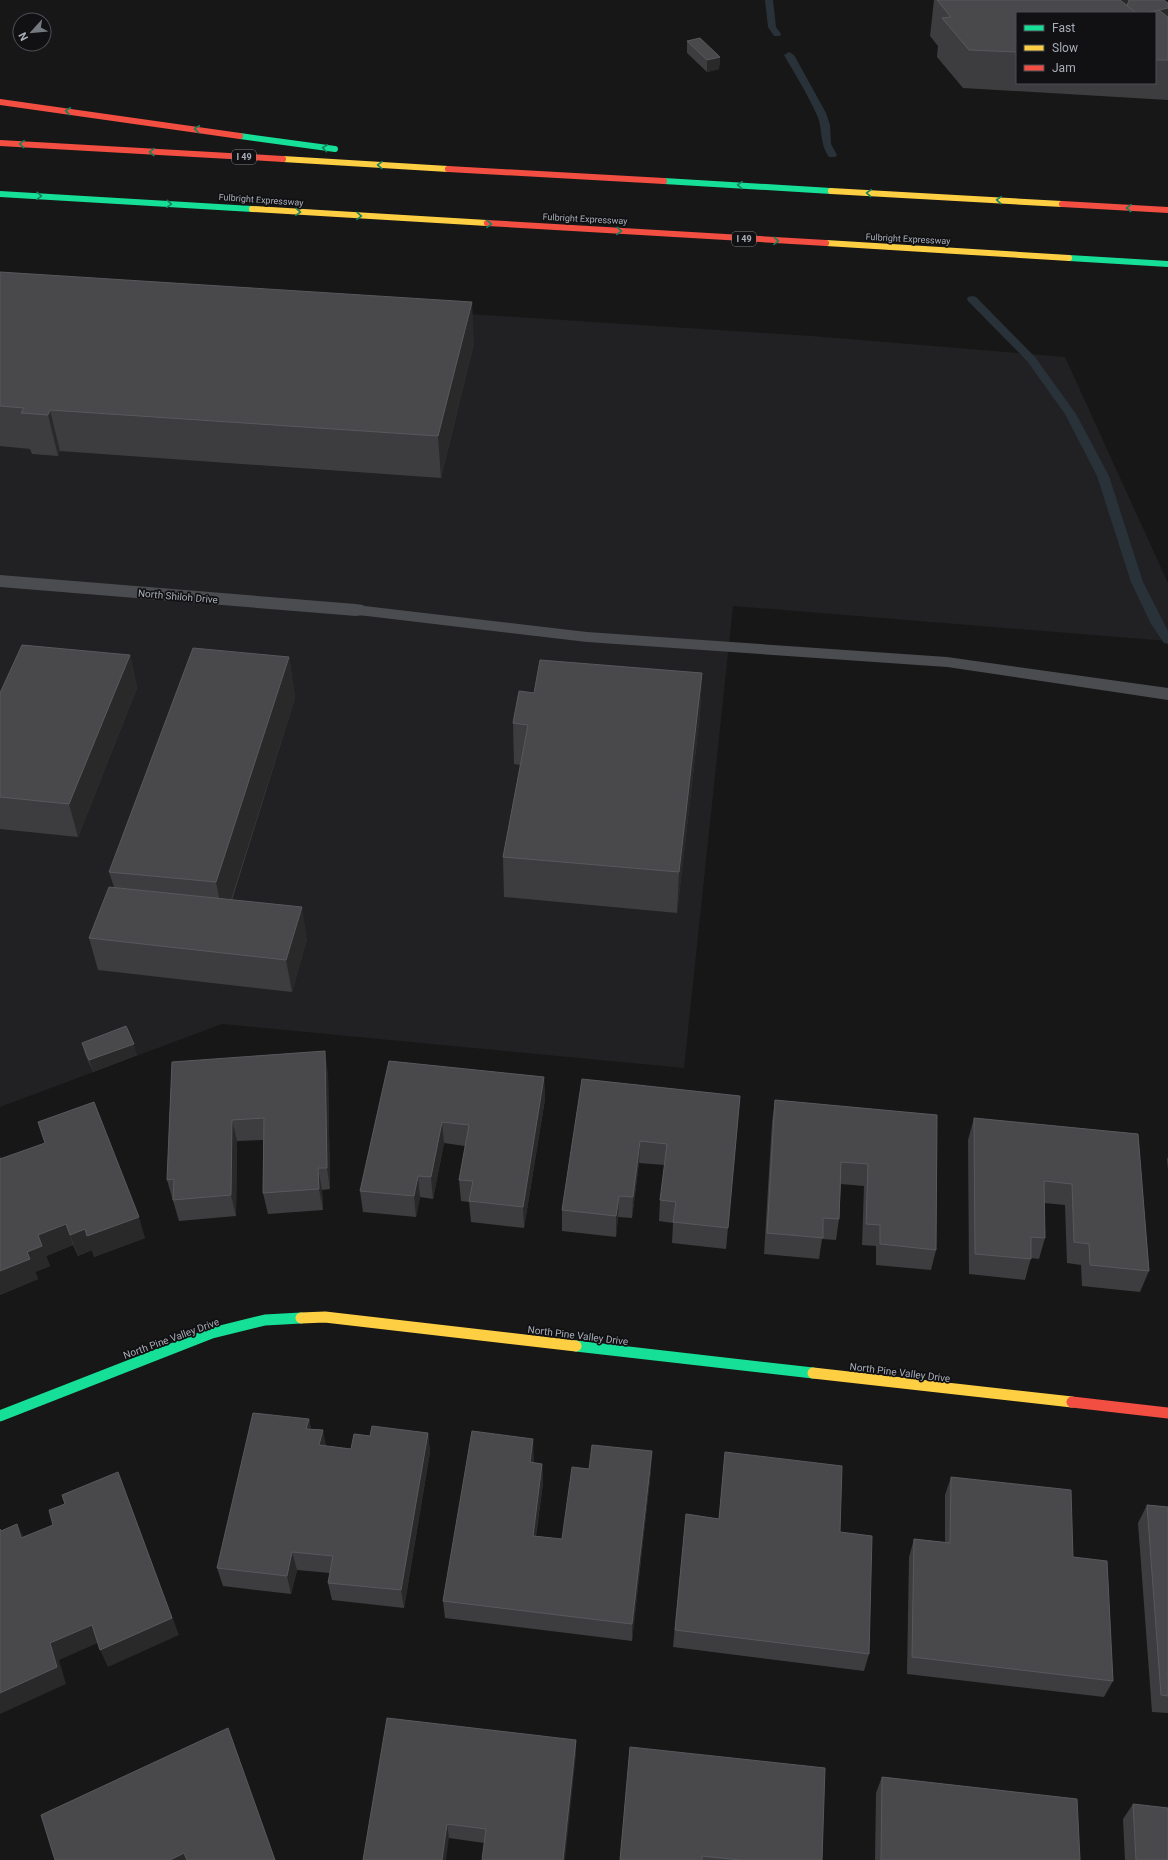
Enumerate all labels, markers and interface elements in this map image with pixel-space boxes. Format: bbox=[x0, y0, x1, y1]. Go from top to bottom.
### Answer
north arrow bbox=[12, 12, 52, 52]
legend bbox=[1016, 12, 1156, 84]
text: Fast bbox=[1052, 21, 1075, 35]
text: N bbox=[16, 30, 31, 43]
text: Slow bbox=[1052, 41, 1078, 55]
text: Jam bbox=[1052, 61, 1076, 75]
one-way arrow bbox=[65, 107, 71, 116]
one-way arrow bbox=[194, 125, 200, 134]
one-way arrow bbox=[19, 140, 25, 149]
one-way arrow bbox=[322, 144, 328, 153]
one-way arrow bbox=[149, 147, 155, 156]
road number: I 49 bbox=[232, 150, 256, 164]
one-way arrow bbox=[377, 160, 383, 169]
one-way arrow bbox=[737, 181, 743, 190]
one-way arrow bbox=[866, 188, 873, 197]
one-way arrow bbox=[36, 192, 42, 201]
street label: Fulbright Expressway bbox=[218, 192, 304, 208]
one-way arrow bbox=[996, 196, 1002, 205]
one-way arrow bbox=[166, 200, 172, 209]
one-way arrow bbox=[1126, 203, 1132, 212]
one-way arrow bbox=[295, 208, 301, 217]
one-way arrow bbox=[356, 212, 362, 221]
street label: Fulbright Expressway bbox=[542, 212, 628, 226]
one-way arrow bbox=[486, 219, 492, 228]
one-way arrow bbox=[616, 227, 622, 236]
road number: I 49 bbox=[732, 232, 756, 246]
street label: Fulbright Expressway bbox=[865, 232, 951, 246]
one-way arrow bbox=[773, 236, 779, 245]
street label: North Shiloh Drive bbox=[138, 588, 218, 605]
street label: North Pine Valley Drive bbox=[122, 1316, 221, 1361]
street label: North Pine Valley Drive bbox=[527, 1324, 629, 1347]
street label: North Pine Valley Drive bbox=[849, 1361, 951, 1384]

